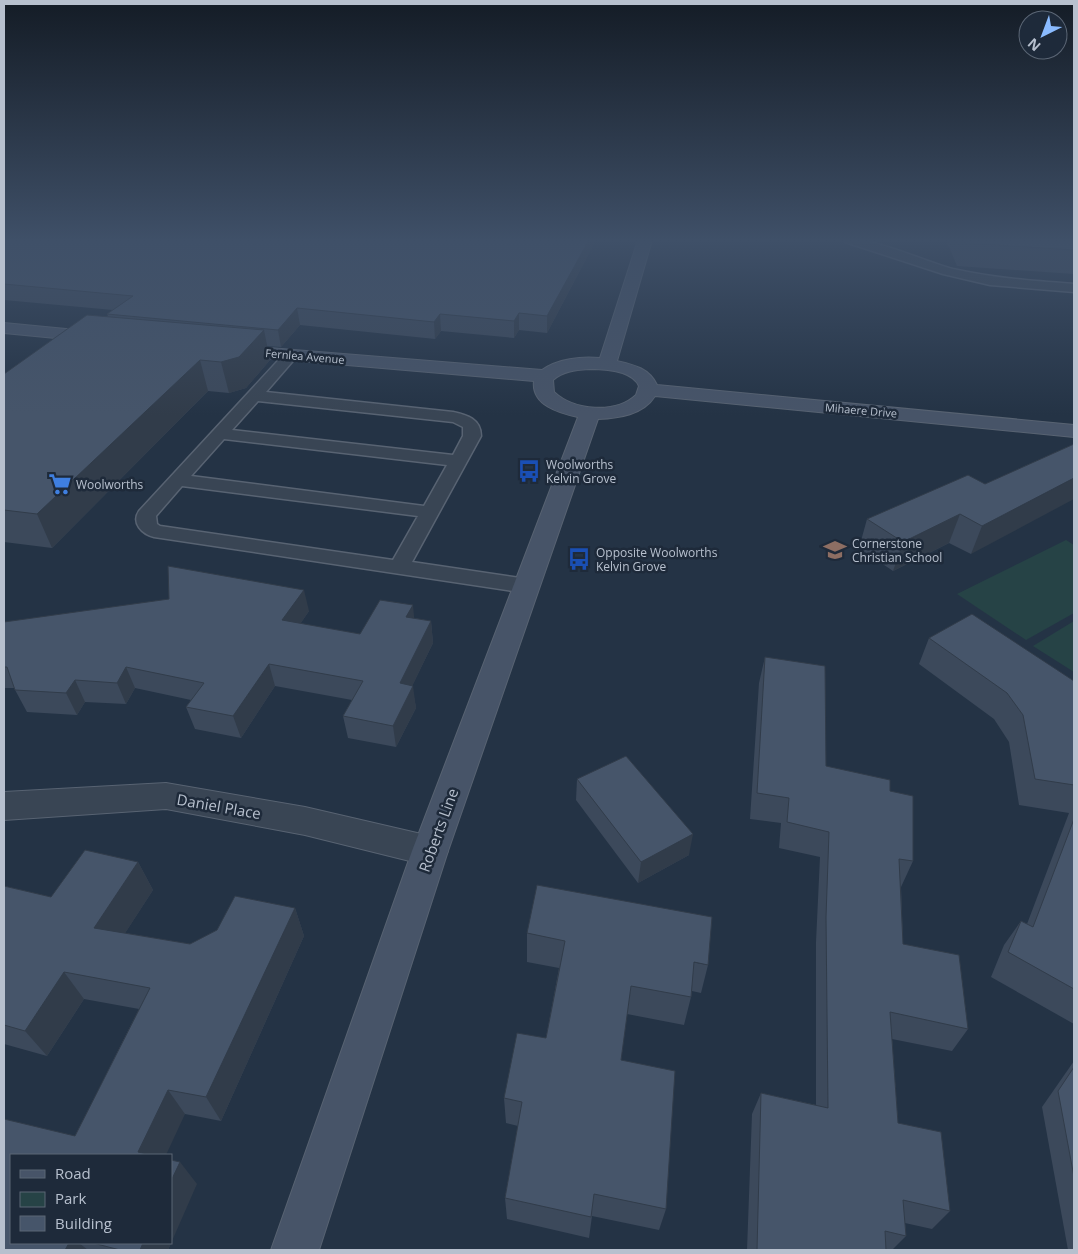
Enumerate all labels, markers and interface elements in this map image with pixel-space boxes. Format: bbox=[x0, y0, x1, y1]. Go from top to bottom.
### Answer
north arrow bbox=[1018, 10, 1068, 60]
text: N bbox=[1023, 34, 1045, 56]
street label: Fernlea Avenue bbox=[265, 345, 345, 367]
street label: Mihaere Drive bbox=[824, 399, 898, 421]
place label: Woolworths Kelvin Grove bbox=[546, 456, 616, 487]
bus stop icon: Woolworths Kelvin Grove bbox=[516, 458, 542, 484]
supermarket icon: Woolworths bbox=[47, 471, 73, 497]
place label: Woolworths bbox=[76, 476, 144, 493]
place label: Cornerstone Christian School bbox=[852, 535, 942, 566]
school or university icon: Cornerstone Christian School bbox=[822, 537, 848, 563]
place label: Opposite Woolworths Kelvin Grove bbox=[596, 544, 718, 575]
bus stop icon: Opposite Woolworths Kelvin Grove bbox=[566, 546, 592, 572]
street label: Roberts Line bbox=[414, 785, 462, 875]
street label: Daniel Place bbox=[175, 789, 263, 823]
legend bbox=[10, 1154, 172, 1244]
text: Road bbox=[55, 1163, 91, 1183]
text: Park bbox=[55, 1188, 86, 1208]
text: Building bbox=[55, 1213, 112, 1233]

